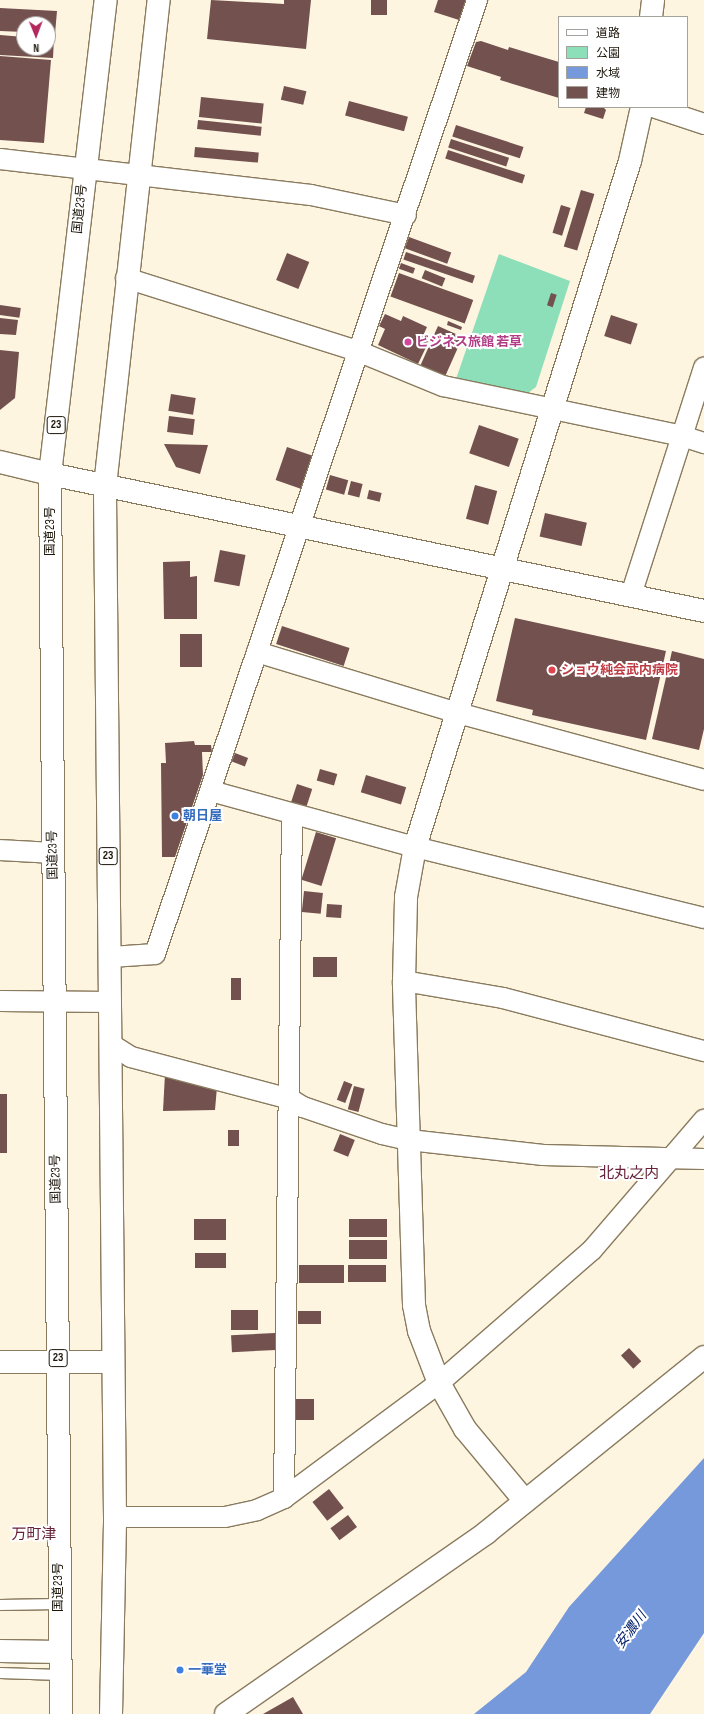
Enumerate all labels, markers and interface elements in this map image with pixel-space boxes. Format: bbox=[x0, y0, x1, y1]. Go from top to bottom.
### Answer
north arrow bbox=[16, 16, 56, 56]
legend bbox=[558, 16, 688, 108]
text: 道路 bbox=[596, 26, 620, 41]
text: N bbox=[33, 41, 39, 54]
text: 公園 bbox=[596, 46, 620, 61]
text: 水域 bbox=[596, 66, 620, 81]
text: 建物 bbox=[596, 86, 620, 101]
street label: 国道23号 bbox=[70, 183, 90, 235]
place label: ビジネス旅館 若草 bbox=[416, 334, 522, 350]
marker: ビジネス旅館 若草 bbox=[403, 337, 413, 347]
road number: 23 bbox=[46, 415, 66, 435]
street label: 国道23号 bbox=[42, 506, 58, 556]
place label: ショウ純会武内病院 bbox=[561, 662, 678, 678]
marker: ショウ純会武内病院 bbox=[546, 664, 558, 676]
place label: 朝日屋 bbox=[183, 808, 222, 824]
marker: 朝日屋 bbox=[170, 811, 180, 821]
street label: 国道23号 bbox=[45, 830, 61, 880]
road number: 23 bbox=[98, 846, 118, 866]
street label: 国道23号 bbox=[48, 1154, 64, 1204]
district label: 北丸之内 bbox=[599, 1165, 659, 1183]
road number: 23 bbox=[48, 1348, 68, 1368]
district label: 万町津 bbox=[12, 1526, 56, 1544]
street label: 国道23号 bbox=[50, 1562, 66, 1612]
water label: 安濃川 bbox=[612, 1608, 650, 1652]
place label: 一華堂 bbox=[188, 1662, 227, 1678]
marker: 一華堂 bbox=[175, 1665, 185, 1675]

